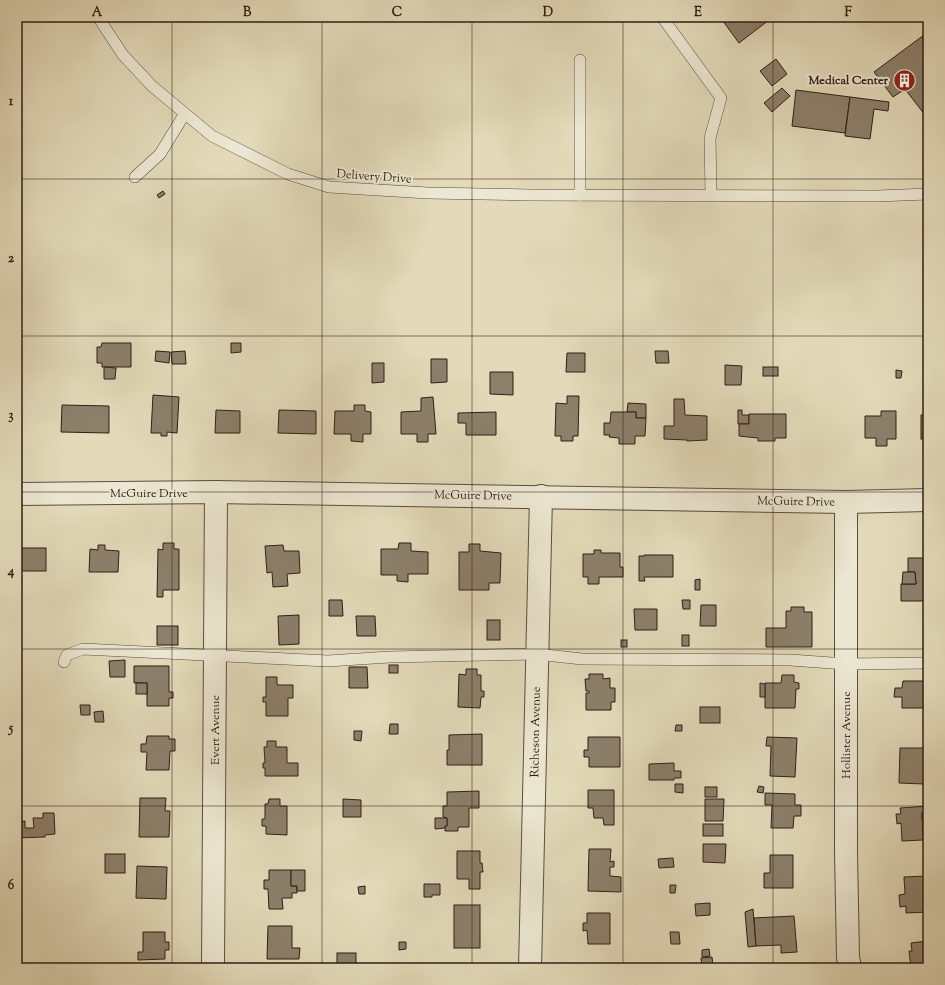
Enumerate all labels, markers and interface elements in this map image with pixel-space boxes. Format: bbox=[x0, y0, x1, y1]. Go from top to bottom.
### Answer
text: A bbox=[92, 4, 103, 22]
text: B bbox=[243, 4, 252, 22]
text: C bbox=[392, 4, 402, 22]
text: D bbox=[543, 4, 553, 22]
text: E bbox=[694, 4, 702, 22]
text: F bbox=[844, 4, 852, 22]
building icon: Medical Center bbox=[891, 67, 917, 93]
place label: Medical Center bbox=[807, 72, 888, 90]
text: 1 bbox=[9, 93, 14, 111]
street label: Delivery Drive bbox=[336, 165, 412, 189]
text: 2 bbox=[8, 250, 15, 268]
text: 3 bbox=[8, 407, 14, 425]
street label: McGuire Drive bbox=[110, 485, 188, 503]
street label: McGuire Drive bbox=[434, 486, 512, 506]
street label: McGuire Drive bbox=[757, 492, 835, 512]
text: 4 bbox=[7, 563, 15, 581]
street label: Richeson Avenue bbox=[526, 686, 546, 778]
street label: Hollister Avenue bbox=[838, 691, 856, 779]
street label: Evert Avenue bbox=[207, 695, 225, 765]
text: 5 bbox=[8, 720, 14, 738]
text: 6 bbox=[8, 877, 15, 895]

